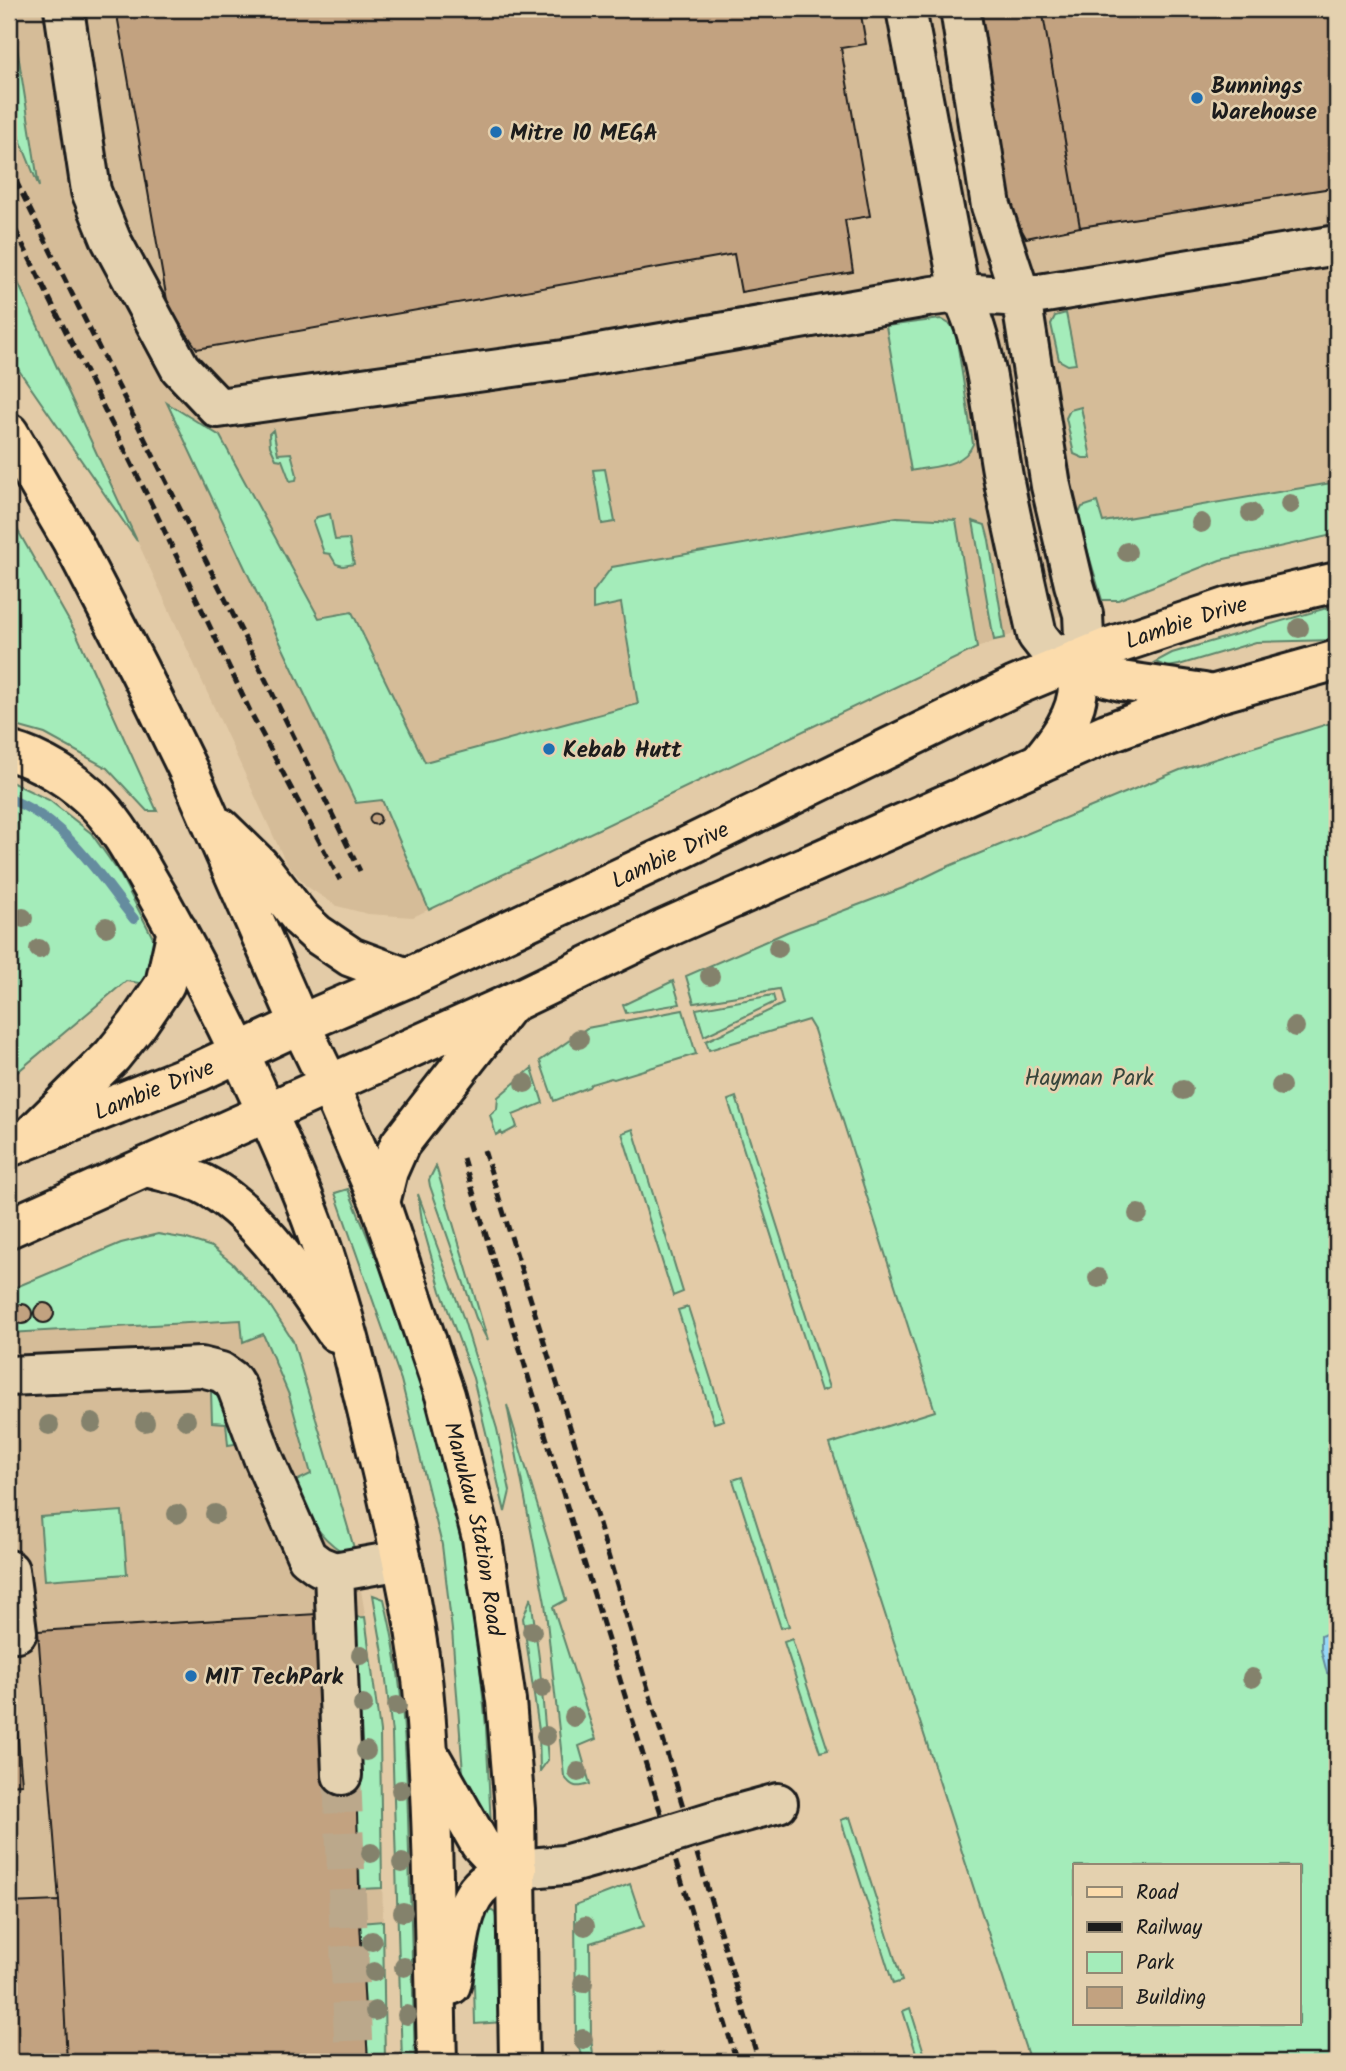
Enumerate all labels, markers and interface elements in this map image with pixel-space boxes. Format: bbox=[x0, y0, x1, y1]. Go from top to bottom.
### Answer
place label: Bunnings Warehouse bbox=[1211, 69, 1317, 131]
marker: Bunnings Warehouse bbox=[1189, 90, 1205, 106]
place label: Mitre 10 MEGA bbox=[510, 116, 658, 152]
marker: Mitre 10 MEGA bbox=[488, 124, 504, 140]
street label: Lambie Drive bbox=[1121, 587, 1251, 660]
place label: Kebab Hutt bbox=[563, 733, 682, 769]
marker: Kebab Hutt bbox=[541, 741, 557, 757]
street label: Lambie Drive bbox=[606, 813, 736, 900]
street label: Lambie Drive bbox=[89, 1051, 221, 1131]
park label: Hayman Park bbox=[1024, 1061, 1154, 1097]
street label: Manukau Station Road bbox=[433, 1418, 512, 1639]
place label: MIT TechPark bbox=[205, 1660, 343, 1696]
marker: MIT TechPark bbox=[183, 1668, 199, 1684]
legend bbox=[1073, 1864, 1300, 2025]
text: Road bbox=[1136, 1877, 1179, 1910]
text: Railway bbox=[1136, 1912, 1202, 1945]
text: Park bbox=[1136, 1947, 1174, 1980]
text: Building bbox=[1136, 1982, 1206, 2015]

